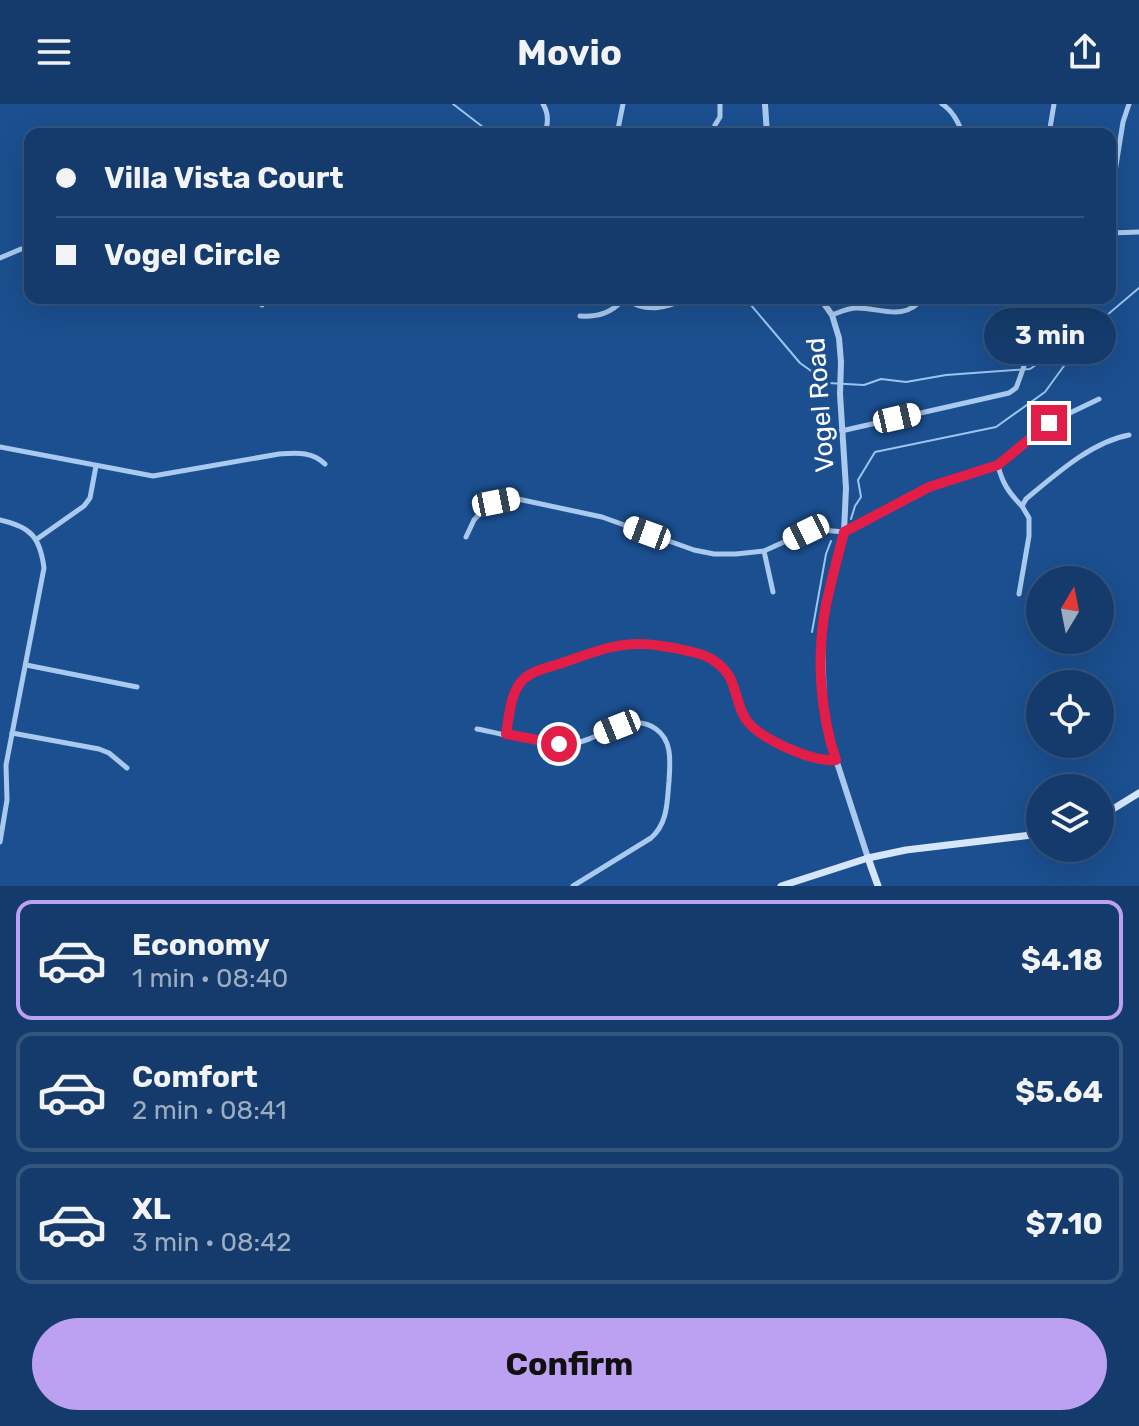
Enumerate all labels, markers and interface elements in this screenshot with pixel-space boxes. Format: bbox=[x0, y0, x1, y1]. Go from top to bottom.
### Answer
icon: menu bbox=[32, 30, 76, 74]
icon: share bbox=[1063, 30, 1107, 74]
text: Movio bbox=[517, 31, 622, 74]
text: Villa Vista Court bbox=[104, 160, 343, 196]
text: Vogel Circle bbox=[104, 237, 281, 273]
callout: 3 min bbox=[983, 307, 1115, 363]
text: 3 min bbox=[1015, 320, 1085, 351]
street label: Vogel Road bbox=[800, 337, 841, 473]
car bbox=[871, 401, 923, 435]
route end bbox=[1031, 405, 1067, 441]
car bbox=[470, 486, 522, 518]
car bbox=[779, 511, 833, 553]
car bbox=[620, 514, 674, 552]
north arrow bbox=[1026, 566, 1114, 654]
map controls bbox=[1026, 566, 1114, 862]
button: locate bbox=[1026, 670, 1114, 758]
car bbox=[590, 707, 644, 747]
route start bbox=[541, 726, 577, 762]
button: layers bbox=[1026, 774, 1114, 862]
icon: car bbox=[36, 924, 108, 996]
text: Economy bbox=[132, 927, 270, 963]
text: $4.18 bbox=[1021, 942, 1103, 978]
text: 1 min · 08:40 bbox=[132, 963, 288, 994]
icon: car bbox=[36, 1056, 108, 1128]
text: Comfort bbox=[132, 1059, 258, 1095]
text: $5.64 bbox=[1015, 1074, 1103, 1110]
text: 2 min · 08:41 bbox=[132, 1095, 287, 1126]
icon: car bbox=[36, 1188, 108, 1260]
text: XL bbox=[132, 1191, 171, 1227]
text: $7.10 bbox=[1026, 1206, 1103, 1242]
text: 3 min · 08:42 bbox=[132, 1227, 292, 1258]
button: Confirm bbox=[32, 1318, 1107, 1410]

